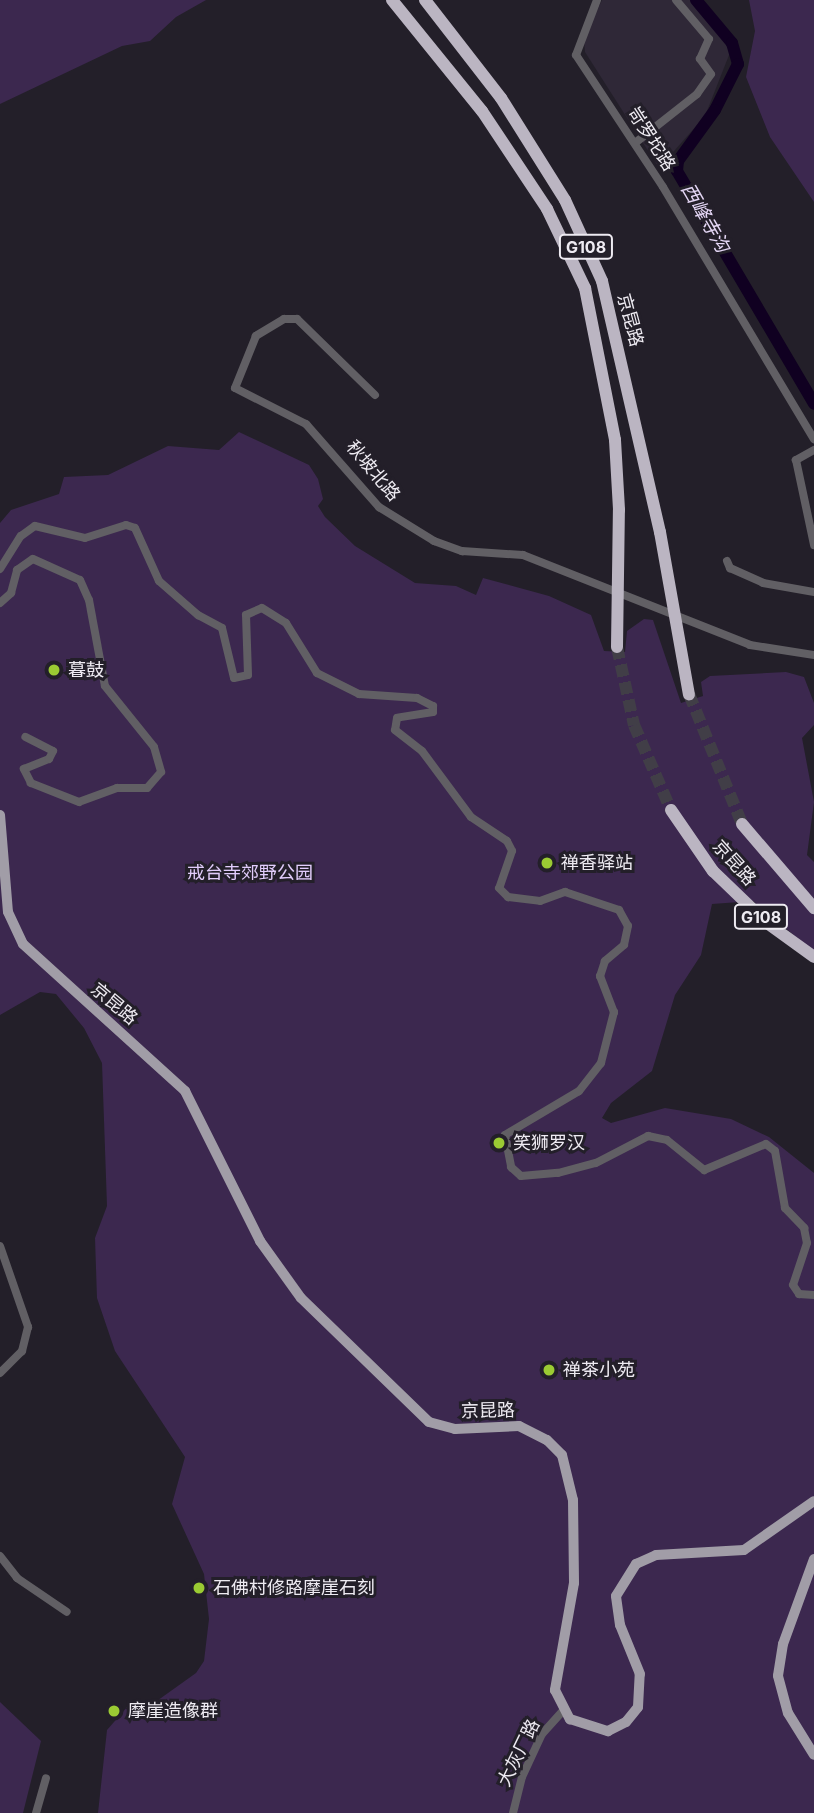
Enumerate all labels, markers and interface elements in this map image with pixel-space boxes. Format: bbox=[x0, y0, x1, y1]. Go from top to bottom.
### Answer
street label: 岢罗坨路 bbox=[622, 103, 680, 175]
water label: 西峰寺沟 bbox=[676, 179, 734, 257]
road number: G108 bbox=[558, 234, 614, 260]
street label: 京昆路 bbox=[613, 291, 647, 349]
street label: 秋坡北路 bbox=[342, 436, 404, 506]
place label: 暮鼓 bbox=[68, 659, 104, 681]
marker: 暮鼓 bbox=[46, 662, 62, 678]
street label: 京昆路 bbox=[708, 836, 760, 890]
place label: 禅香驿站 bbox=[561, 852, 633, 874]
marker: 禅香驿站 bbox=[539, 855, 555, 871]
park label: 戒台寺郊野公园 bbox=[187, 862, 313, 884]
road number: G108 bbox=[733, 904, 789, 930]
street label: 京昆路 bbox=[86, 978, 142, 1030]
place label: 笑狮罗汉 bbox=[513, 1132, 585, 1154]
marker: 笑狮罗汉 bbox=[491, 1135, 507, 1151]
place label: 禅茶小苑 bbox=[563, 1359, 635, 1381]
marker: 禅茶小苑 bbox=[541, 1362, 557, 1378]
street label: 京昆路 bbox=[461, 1400, 515, 1422]
place label: 石佛村修路摩崖石刻 bbox=[213, 1577, 375, 1599]
marker: 石佛村修路摩崖石刻 bbox=[191, 1580, 207, 1596]
place label: 摩崖造像群 bbox=[128, 1700, 218, 1722]
marker: 摩崖造像群 bbox=[106, 1703, 122, 1719]
street label: 大灰厂路 bbox=[494, 1716, 544, 1790]

